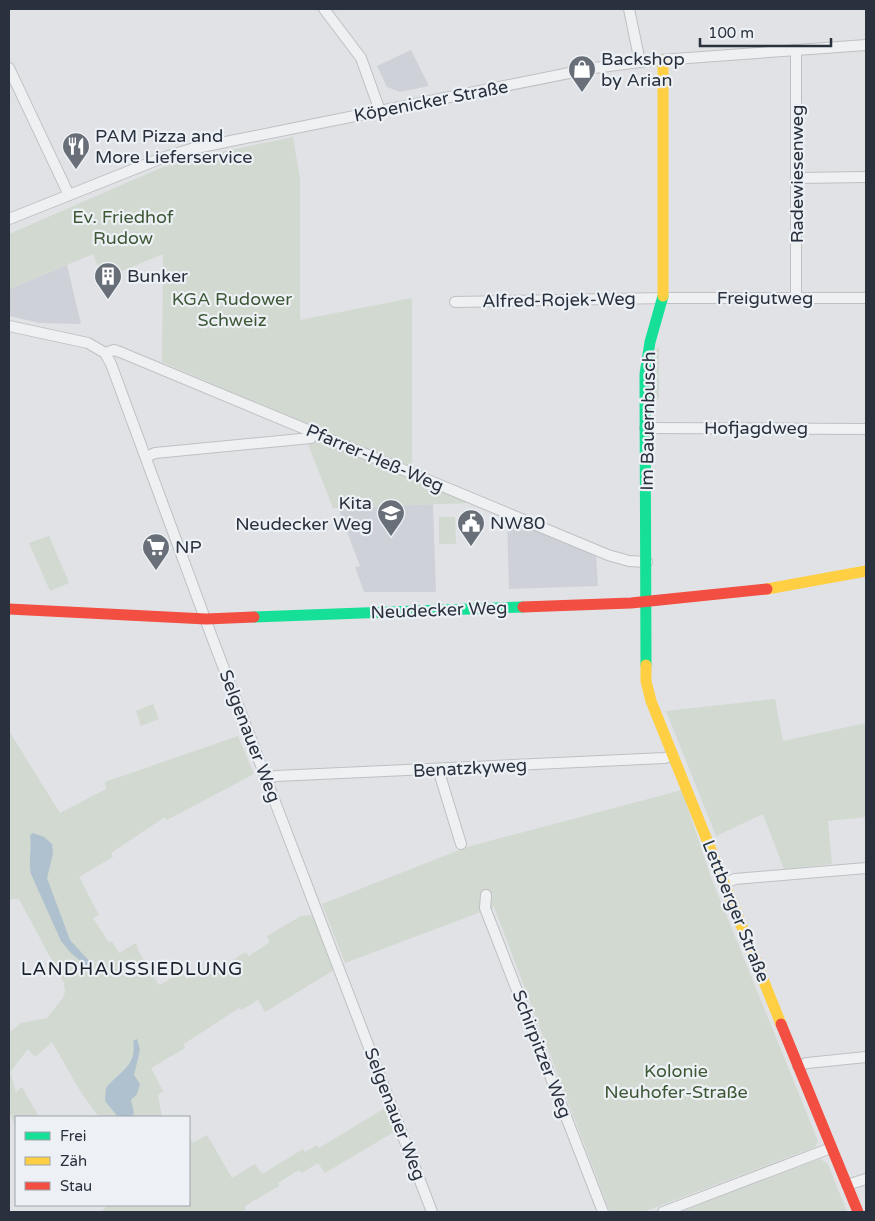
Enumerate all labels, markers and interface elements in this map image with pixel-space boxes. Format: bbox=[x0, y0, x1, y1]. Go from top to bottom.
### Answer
scale bar bbox=[700, 15, 831, 47]
text: 100 m bbox=[708, 24, 754, 42]
place label: Backshop by Arian bbox=[601, 48, 685, 91]
shop icon: Backshop by Arian bbox=[567, 54, 597, 93]
street label: Köpenicker Straße bbox=[352, 75, 510, 127]
street label: Radewiesenweg bbox=[786, 105, 808, 243]
place label: PAM Pizza and More Lieferservice bbox=[95, 125, 253, 168]
restaurant icon: PAM Pizza and More Lieferservice bbox=[61, 131, 91, 170]
park label: Ev. Friedhof Rudow bbox=[72, 206, 174, 249]
building icon: Bunker bbox=[93, 261, 123, 300]
place label: Bunker bbox=[127, 265, 188, 287]
street label: Freigutweg bbox=[717, 287, 813, 309]
park label: KGA Rudower Schweiz bbox=[172, 288, 292, 331]
street label: Alfred-Rojek-Weg bbox=[482, 288, 636, 312]
street label: Im Bauernbusch bbox=[636, 351, 660, 491]
street label: Hofjagdweg bbox=[704, 417, 808, 439]
street label: Pfarrer-Heß-Weg bbox=[303, 419, 447, 497]
place label: Kita Neudecker Weg bbox=[235, 492, 372, 535]
school or university icon: Kita Neudecker Weg bbox=[376, 498, 406, 537]
public building icon: NW80 bbox=[456, 508, 486, 547]
place label: NW80 bbox=[490, 512, 545, 534]
supermarket icon: NP bbox=[141, 532, 171, 571]
place label: NP bbox=[175, 536, 202, 558]
street label: Neudecker Weg bbox=[370, 597, 508, 623]
street label: Selgenauer Weg bbox=[215, 667, 285, 805]
street label: Benatzkyweg bbox=[412, 754, 528, 782]
street label: Lettberger Straße bbox=[697, 837, 775, 985]
district label: LANDHAUSSIEDLUNG bbox=[21, 958, 243, 980]
street label: Schirpitzer Weg bbox=[507, 987, 577, 1121]
street label: Selgenauer Weg bbox=[360, 1045, 430, 1183]
park label: Kolonie Neuhofer-Straße bbox=[604, 1060, 748, 1103]
legend bbox=[15, 1116, 190, 1206]
text: Frei bbox=[60, 1127, 86, 1145]
text: Zäh bbox=[60, 1152, 87, 1170]
text: Stau bbox=[60, 1177, 92, 1195]

